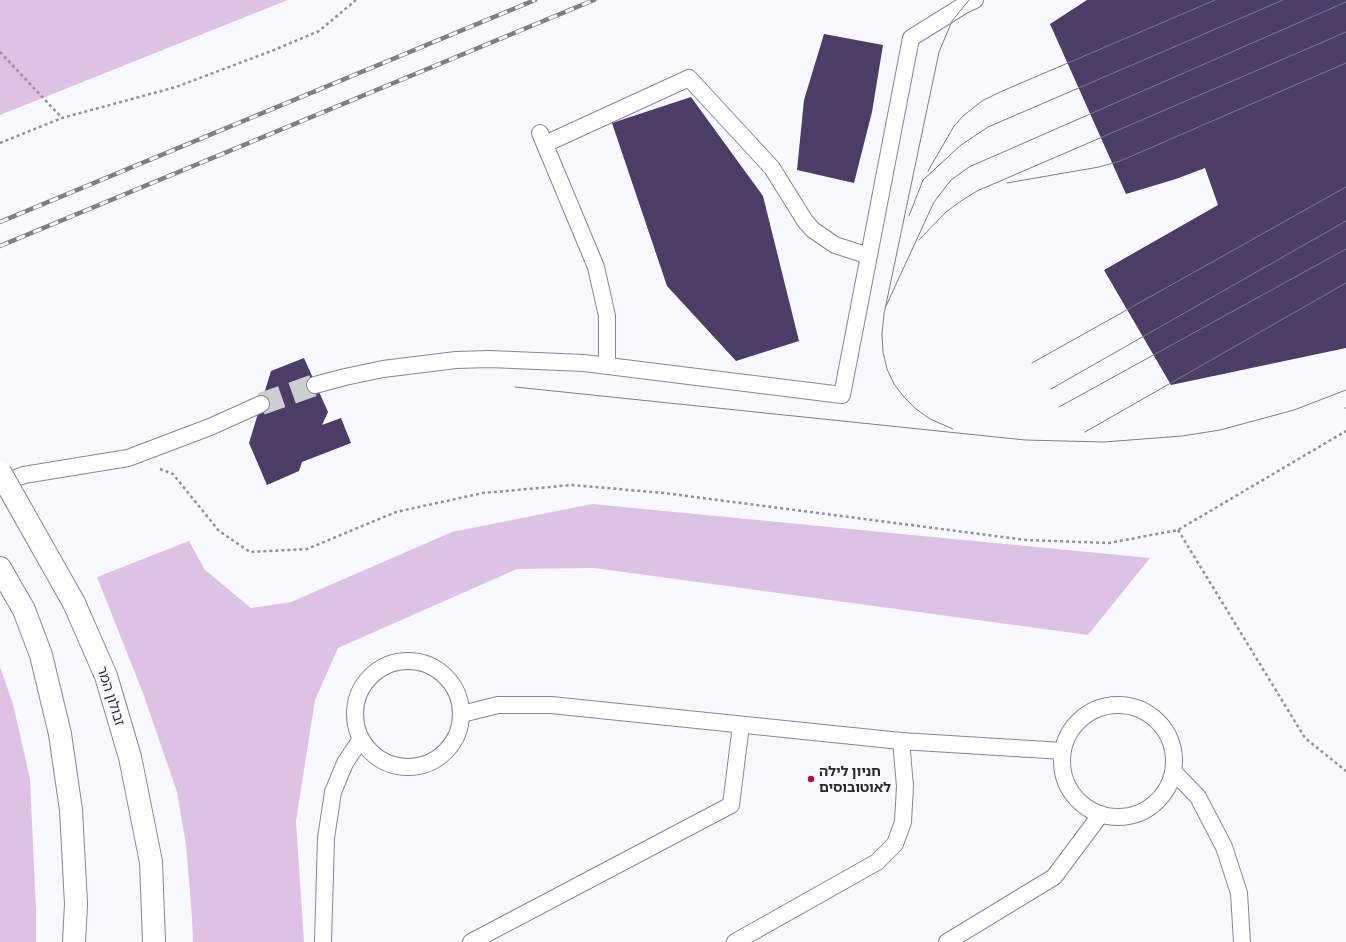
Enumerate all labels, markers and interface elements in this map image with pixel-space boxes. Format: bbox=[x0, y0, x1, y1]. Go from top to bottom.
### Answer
street label: זבולון המר bbox=[94, 664, 128, 728]
place label: חניון לילה לאוטובוסים bbox=[819, 763, 891, 796]
marker: חניון לילה לאוטובוסים bbox=[806, 774, 816, 784]

